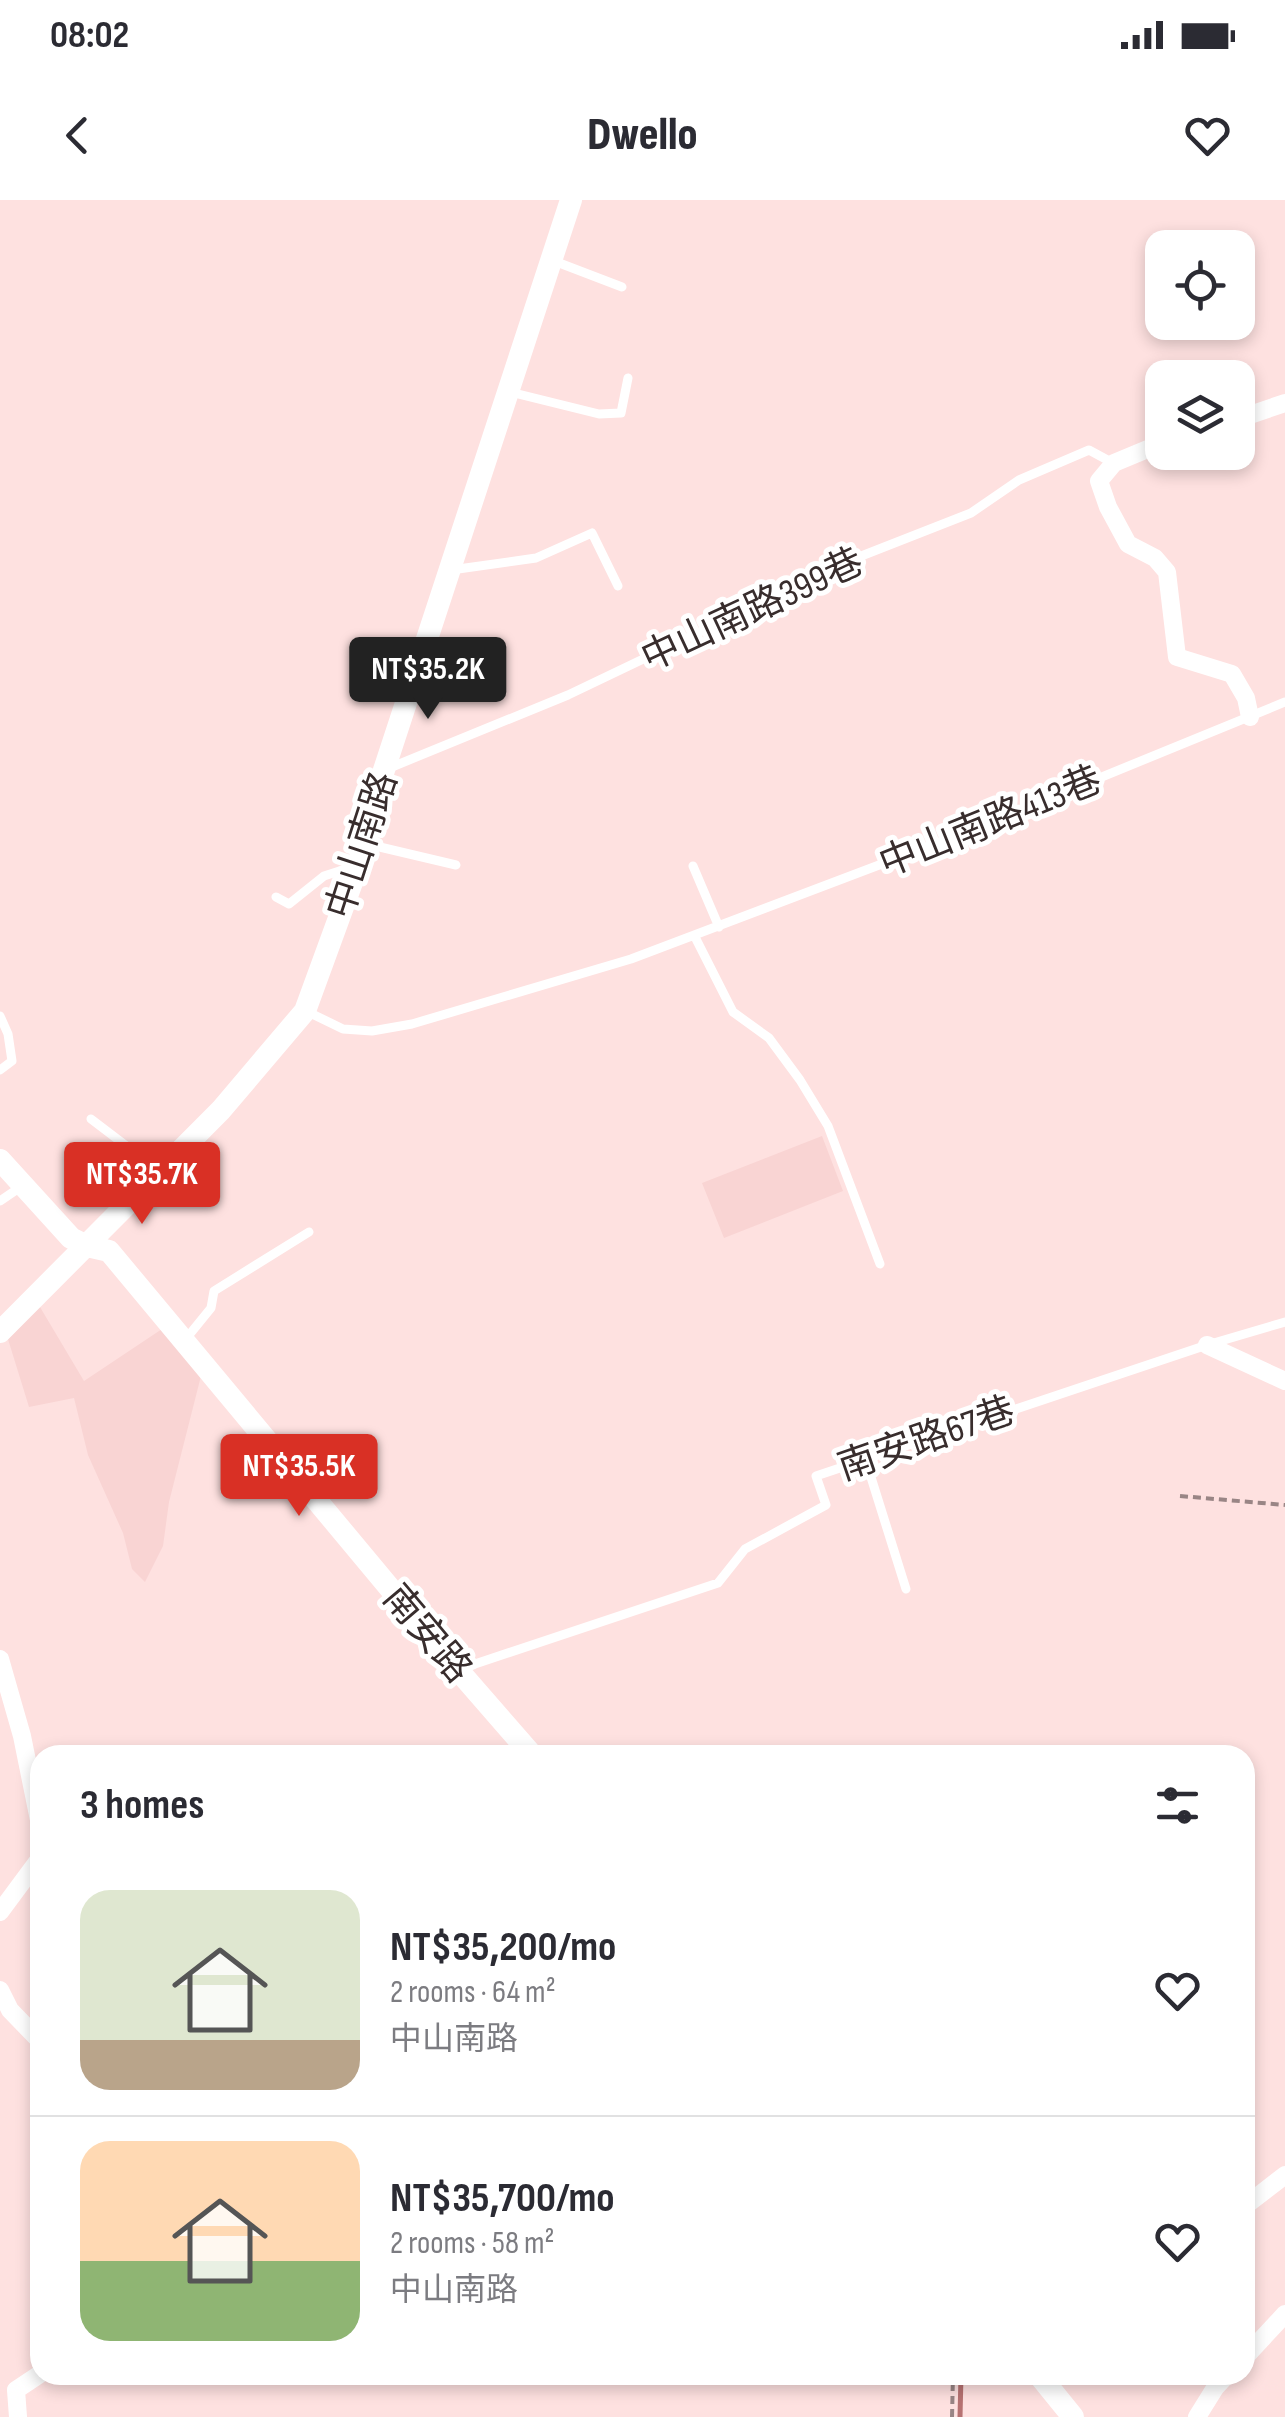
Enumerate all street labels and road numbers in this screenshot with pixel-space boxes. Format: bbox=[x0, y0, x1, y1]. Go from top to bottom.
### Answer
street label: 中山南路399巷 bbox=[635, 539, 871, 681]
street label: 中山南路413巷 bbox=[873, 757, 1108, 887]
street label: 中山南路 bbox=[318, 766, 407, 925]
street label: 南安路67巷 bbox=[832, 1388, 1021, 1491]
street label: 南安路 bbox=[373, 1576, 481, 1692]

